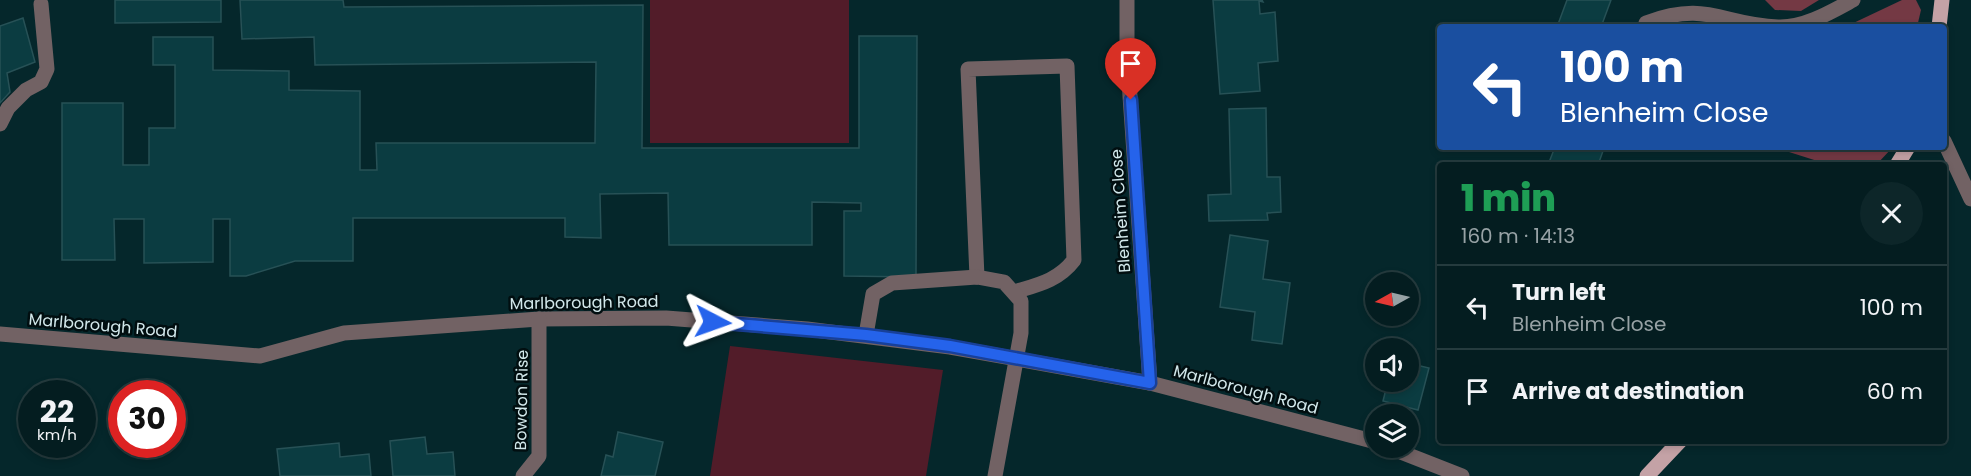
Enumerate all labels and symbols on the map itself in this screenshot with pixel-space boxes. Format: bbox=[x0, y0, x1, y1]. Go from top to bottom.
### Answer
pin bbox=[1105, 38, 1156, 100]
street label: Blenheim Close bbox=[1105, 148, 1136, 273]
north arrow bbox=[1365, 272, 1419, 326]
street label: Marlborough Road bbox=[509, 290, 659, 315]
position arrow bbox=[681, 290, 745, 354]
street label: Marlborough Road bbox=[28, 308, 178, 343]
street label: Bowdon Rise bbox=[509, 349, 534, 451]
street label: Marlborough Road bbox=[1171, 359, 1321, 420]
speed limit sign: 30 bbox=[108, 380, 186, 458]

